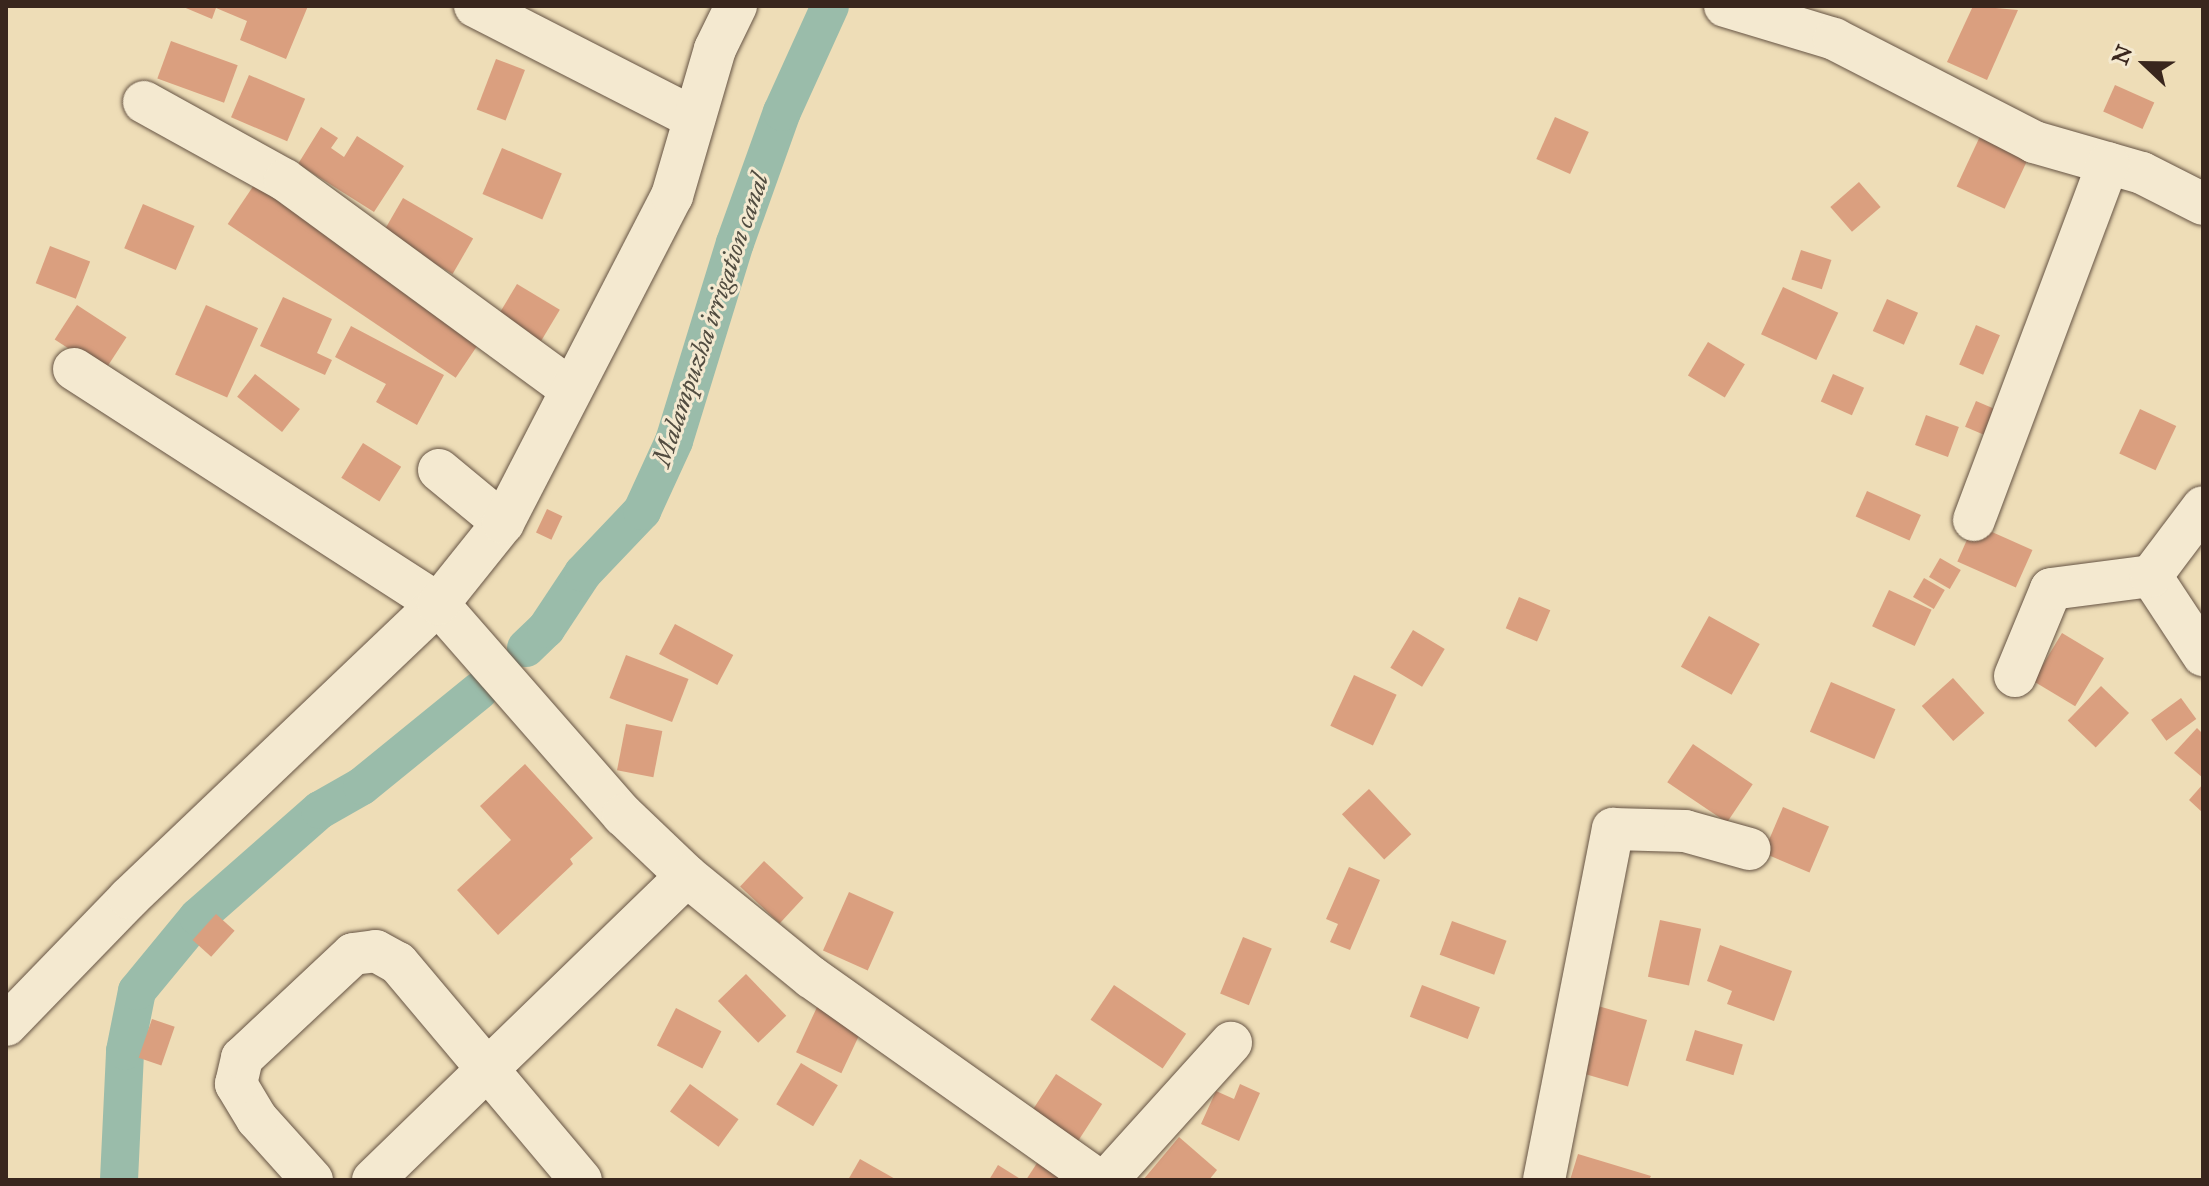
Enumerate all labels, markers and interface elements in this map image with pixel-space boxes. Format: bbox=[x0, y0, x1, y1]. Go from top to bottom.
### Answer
north arrow bbox=[2105, 24, 2185, 104]
text: N bbox=[2106, 41, 2138, 69]
water label: Malampuzha irrigation canal bbox=[646, 170, 776, 470]

